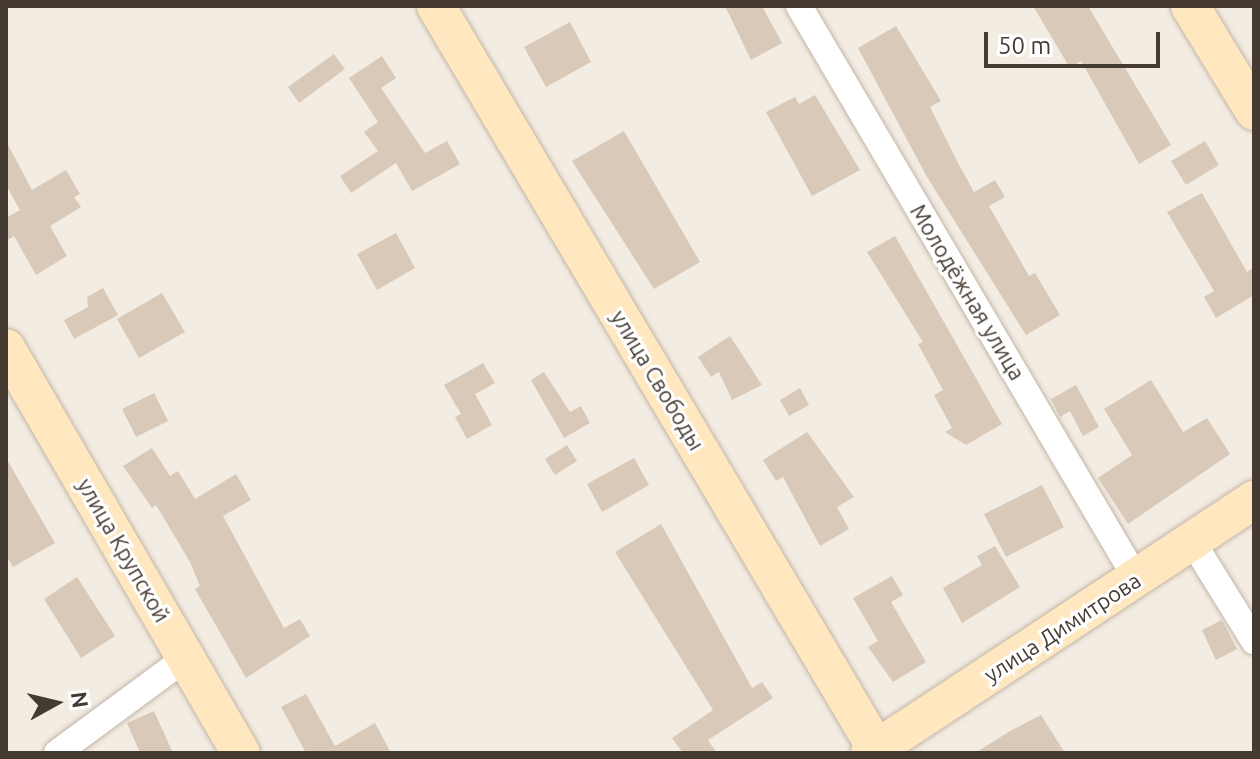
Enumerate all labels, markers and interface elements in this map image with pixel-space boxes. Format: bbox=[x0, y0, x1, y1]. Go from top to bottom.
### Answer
scale bar bbox=[988, 16, 1164, 66]
text: 50 m bbox=[998, 32, 1051, 59]
street label: Молодёжная улица bbox=[905, 199, 1031, 385]
street label: улица Свободы bbox=[606, 305, 710, 455]
street label: улица Крупской bbox=[72, 473, 176, 627]
street label: улица Димитрова bbox=[979, 566, 1145, 688]
north arrow bbox=[16, 663, 96, 743]
text: N bbox=[67, 690, 94, 709]

